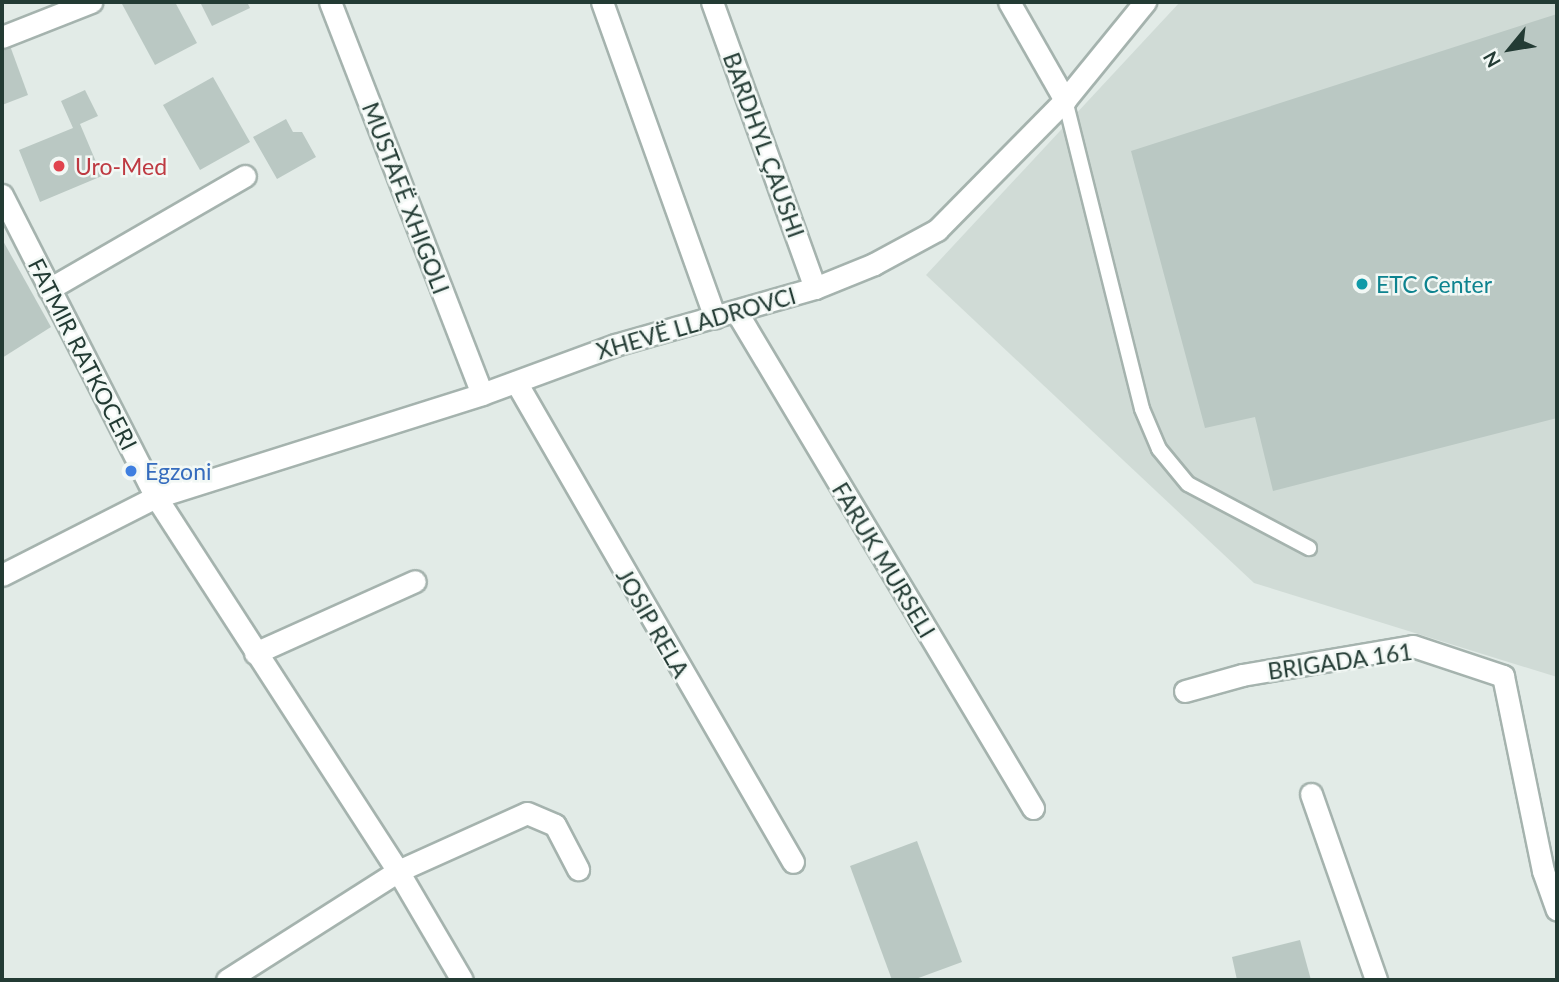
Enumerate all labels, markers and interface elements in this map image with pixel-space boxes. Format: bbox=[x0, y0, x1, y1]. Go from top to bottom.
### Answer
north arrow bbox=[1475, 14, 1545, 84]
street label: BARDHYL ÇAUSHI bbox=[718, 48, 810, 242]
text: N bbox=[1478, 48, 1505, 72]
street label: MUSTAFË XHIGOLI bbox=[357, 98, 455, 298]
place label: Uro-Med bbox=[75, 152, 167, 180]
marker: Uro-Med bbox=[49, 156, 69, 176]
street label: FATMIR RATKOCERI bbox=[23, 254, 143, 454]
place label: ETC Center bbox=[1376, 270, 1492, 298]
marker: ETC Center bbox=[1354, 276, 1370, 292]
street label: XHEVË LLADROVCI bbox=[593, 281, 799, 365]
place label: Egzoni bbox=[145, 457, 211, 485]
marker: Egzoni bbox=[123, 463, 139, 479]
street label: FARUK MURSELI bbox=[827, 477, 941, 643]
street label: JOSIP RELA bbox=[611, 563, 695, 683]
street label: BRIGADA 161 bbox=[1266, 637, 1414, 685]

